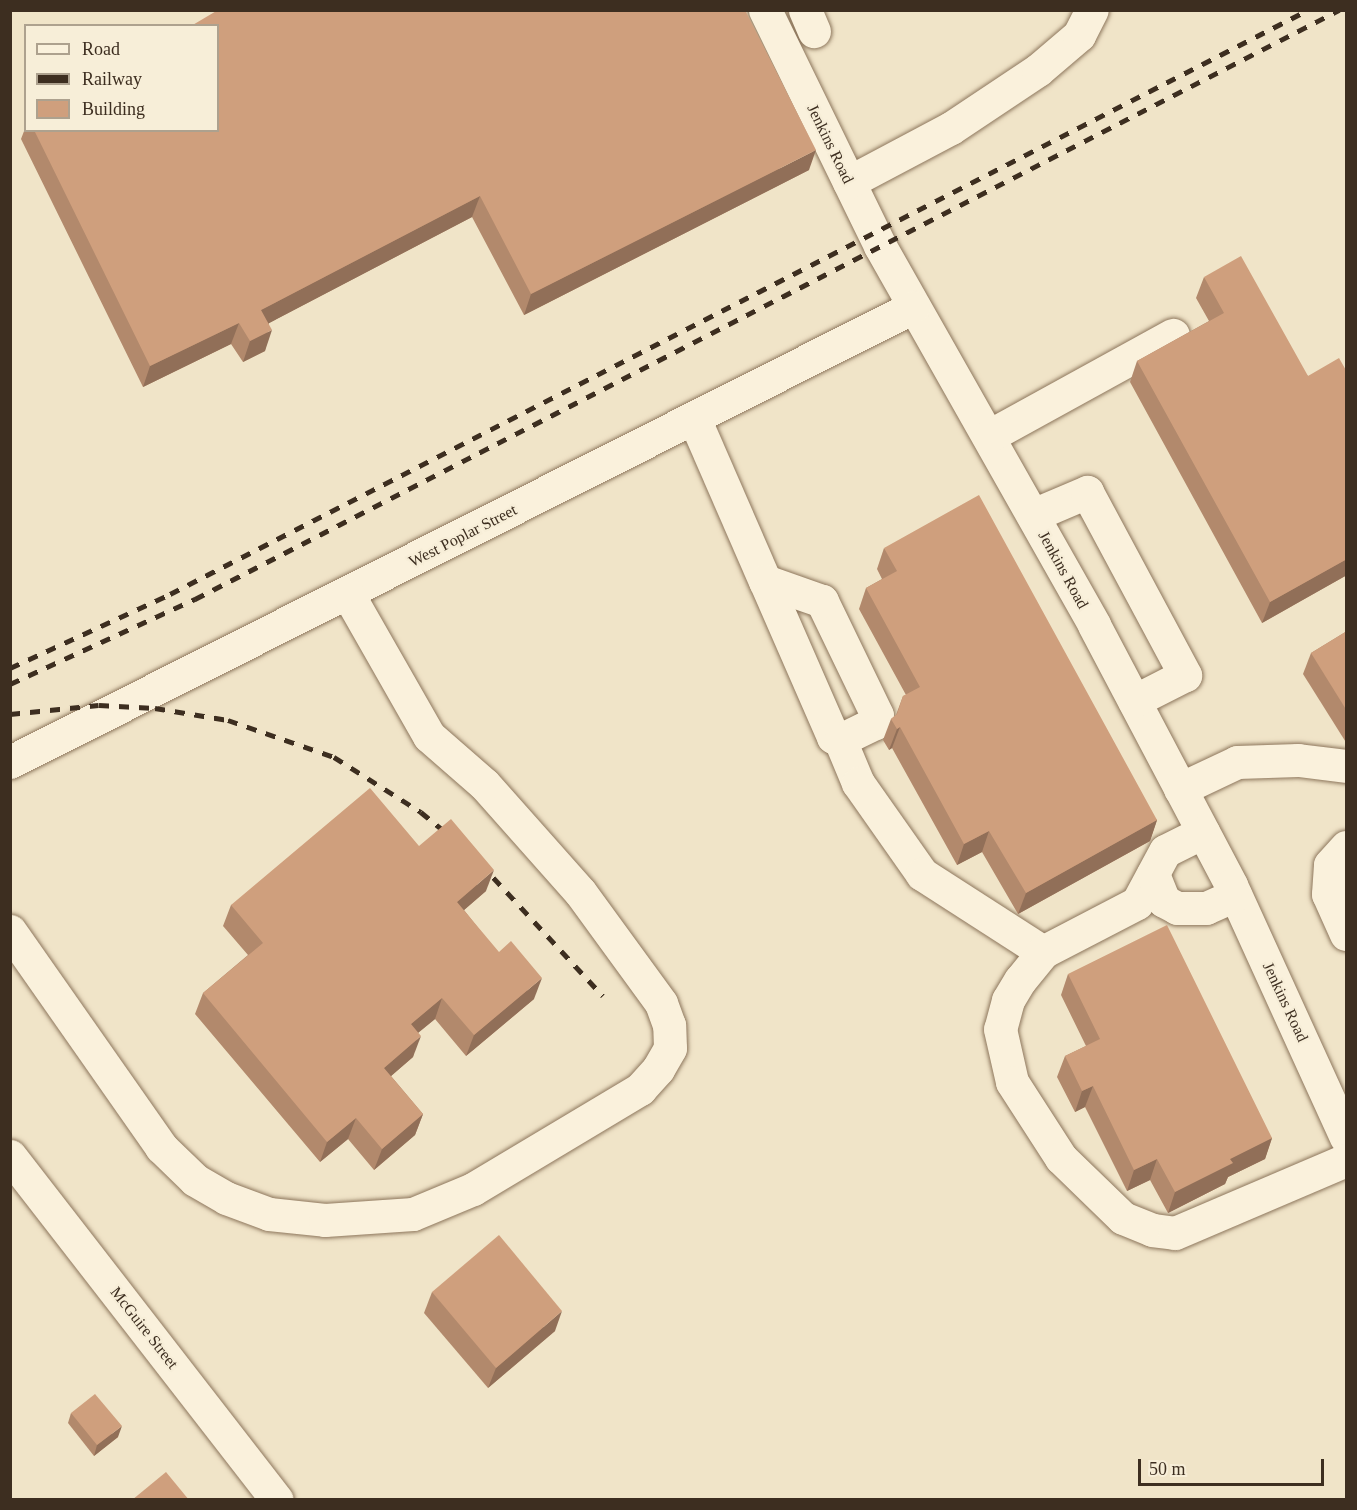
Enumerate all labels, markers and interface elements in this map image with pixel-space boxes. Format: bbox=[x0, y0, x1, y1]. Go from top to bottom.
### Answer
legend bbox=[24, 24, 219, 132]
text: Road bbox=[82, 39, 120, 59]
text: Railway bbox=[82, 69, 142, 89]
text: Building bbox=[82, 99, 145, 119]
street label: Jenkins Road bbox=[803, 101, 857, 187]
street label: West Poplar Street bbox=[406, 501, 520, 571]
street label: Jenkins Road bbox=[1034, 528, 1092, 612]
street label: Jenkins Road bbox=[1258, 959, 1312, 1045]
street label: McGuire Street bbox=[106, 1283, 182, 1373]
scale bar bbox=[1141, 1447, 1327, 1485]
text: 50 m bbox=[1149, 1459, 1186, 1479]

